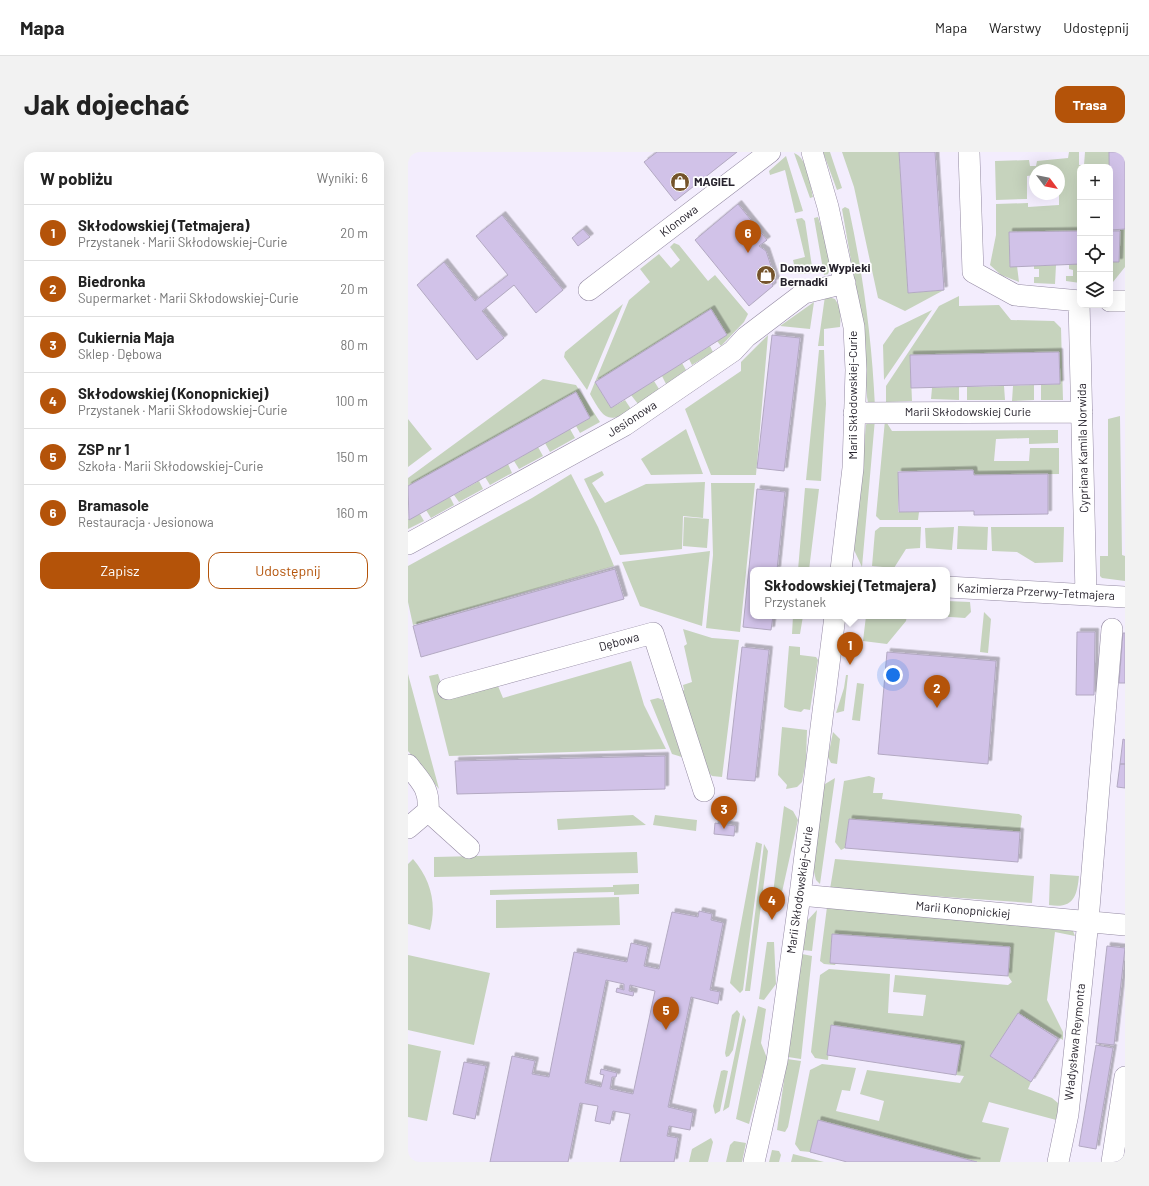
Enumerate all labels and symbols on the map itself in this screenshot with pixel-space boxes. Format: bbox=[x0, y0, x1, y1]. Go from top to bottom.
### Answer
north arrow bbox=[1029, 164, 1065, 200]
shop icon: MAGIEL bbox=[669, 171, 691, 193]
place label: MAGIEL bbox=[694, 174, 735, 188]
street label: Klonowa bbox=[657, 201, 700, 239]
pin: 6 bbox=[735, 220, 761, 253]
place label: Domowe Wypieki Bernadki bbox=[780, 260, 871, 288]
shop icon: Domowe Wypieki Bernadki bbox=[755, 264, 777, 286]
street label: Marii Skłodowskiej-Curie bbox=[845, 331, 859, 459]
street label: Cypriana Kamila Norwida bbox=[1074, 383, 1090, 513]
street label: Jesionowa bbox=[604, 397, 659, 439]
street label: Marii Skłodowskiej Curie bbox=[905, 404, 1031, 418]
street label: Kazimierza Przerwy-Tetmajera bbox=[957, 580, 1115, 602]
street label: Dębowa bbox=[597, 629, 640, 653]
pin: 1 bbox=[837, 632, 863, 665]
your location bbox=[883, 665, 903, 685]
pin: 2 bbox=[924, 675, 950, 708]
pin: 3 bbox=[711, 796, 737, 829]
street label: Marii Skłodowskiej-Curie bbox=[783, 825, 815, 955]
pin: 4 bbox=[759, 887, 785, 920]
street label: Marii Konopnickiej bbox=[915, 898, 1011, 920]
street label: Władysława Reymonta bbox=[1061, 983, 1087, 1101]
pin: 5 bbox=[653, 997, 679, 1030]

